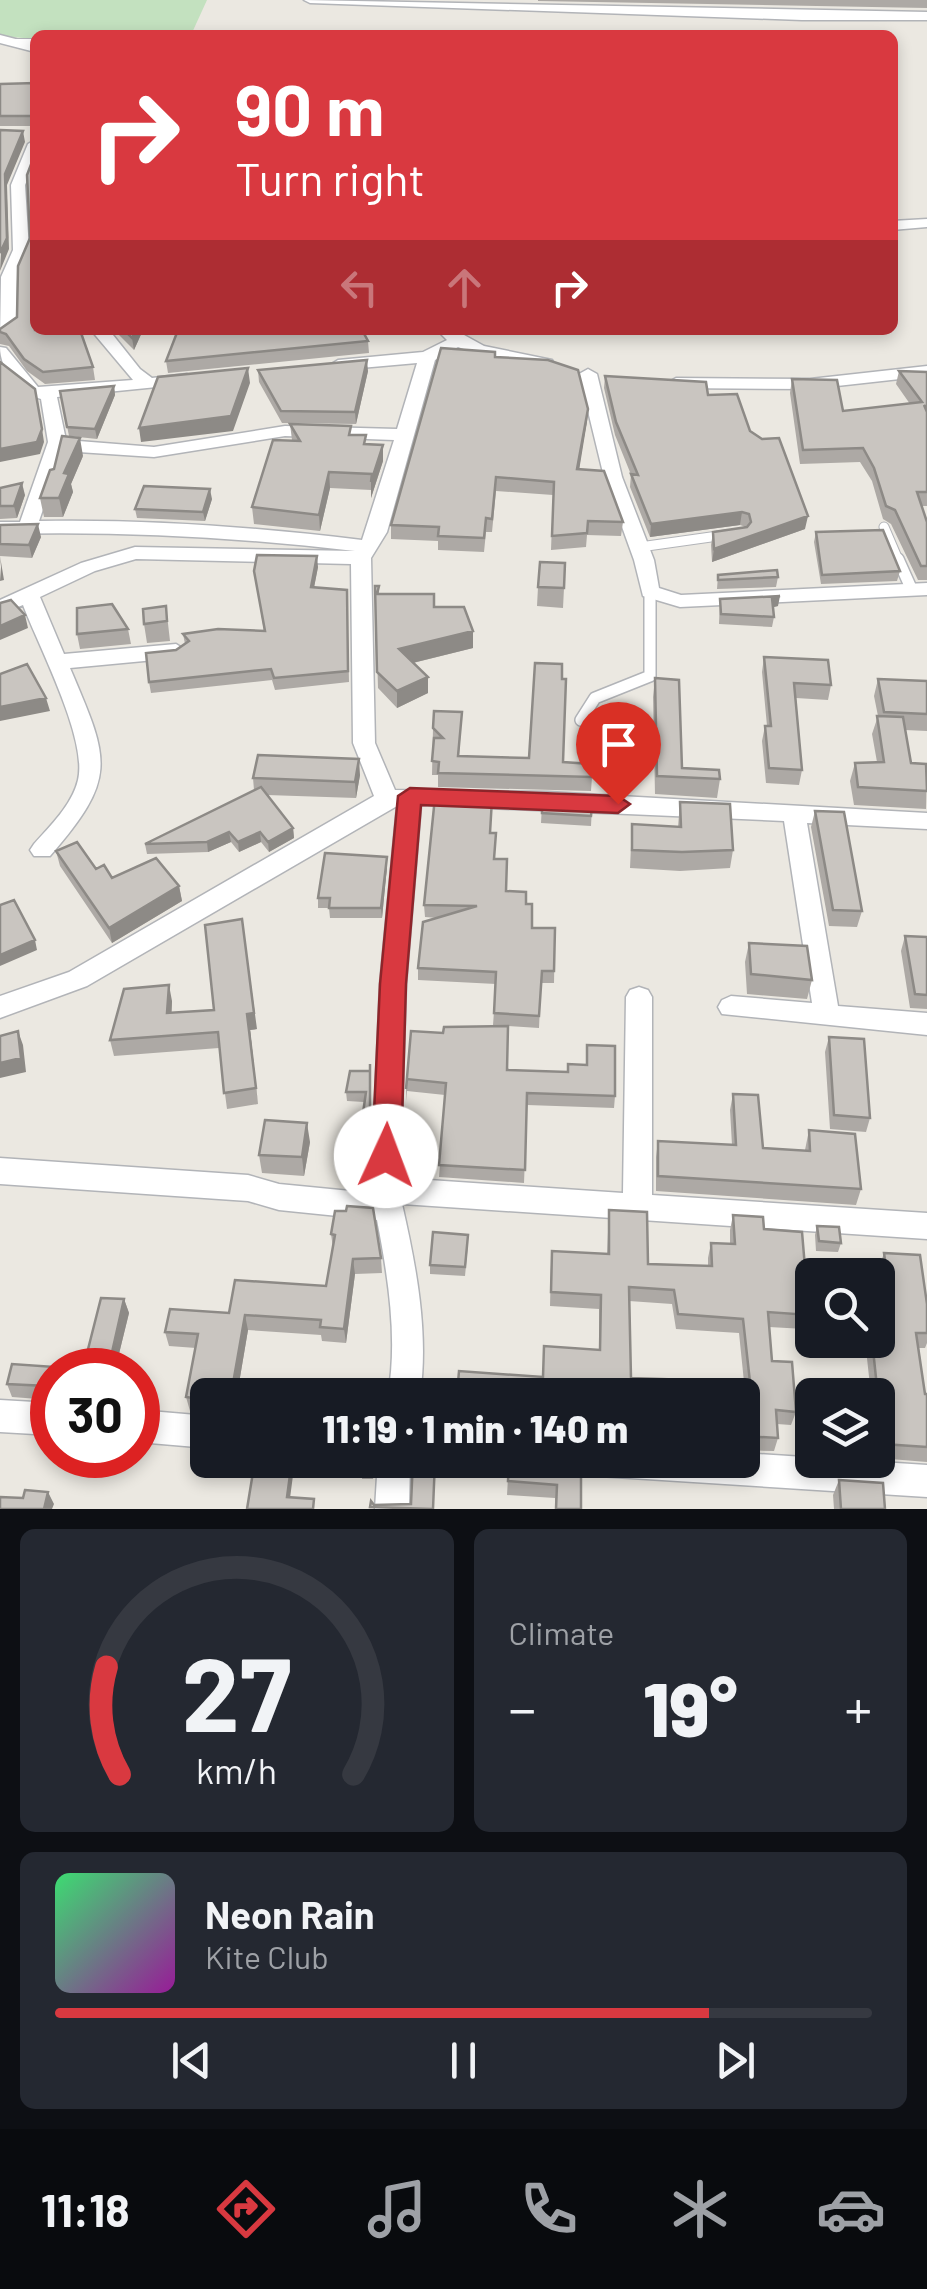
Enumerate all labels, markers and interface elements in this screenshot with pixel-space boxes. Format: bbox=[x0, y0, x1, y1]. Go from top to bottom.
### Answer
text: 90 m bbox=[235, 66, 385, 150]
icon: right bbox=[70, 70, 200, 200]
text: Turn right bbox=[235, 151, 425, 205]
icon: left bbox=[332, 260, 387, 315]
icon: ahead bbox=[437, 260, 492, 315]
icon: right bbox=[542, 260, 597, 315]
pin bbox=[576, 702, 661, 805]
icon: arrive bbox=[591, 717, 646, 772]
position arrow bbox=[334, 1104, 438, 1208]
map controls bbox=[795, 1258, 895, 1478]
button: search bbox=[795, 1258, 895, 1358]
speed limit sign: 30 bbox=[30, 1348, 160, 1478]
button: layers bbox=[795, 1378, 895, 1478]
text: 11:19 · 1 min · 140 m bbox=[322, 1405, 628, 1451]
text: Climate bbox=[509, 1613, 614, 1651]
text: 27 bbox=[182, 1628, 292, 1753]
text: 19° bbox=[643, 1662, 738, 1752]
text: − bbox=[509, 1674, 536, 1740]
text: + bbox=[844, 1674, 872, 1740]
text: km/h bbox=[196, 1748, 277, 1791]
text: Neon Rain bbox=[205, 1891, 374, 1937]
text: Kite Club bbox=[205, 1937, 329, 1975]
icon: previous bbox=[164, 2033, 219, 2088]
icon: pause bbox=[436, 2033, 491, 2088]
icon: next bbox=[708, 2033, 763, 2088]
icon: directions bbox=[211, 2174, 281, 2244]
icon: music bbox=[362, 2174, 432, 2244]
icon: phone bbox=[514, 2174, 584, 2244]
icon: climate bbox=[665, 2174, 735, 2244]
icon: car bbox=[816, 2174, 886, 2244]
text: 11:18 bbox=[41, 2182, 130, 2236]

